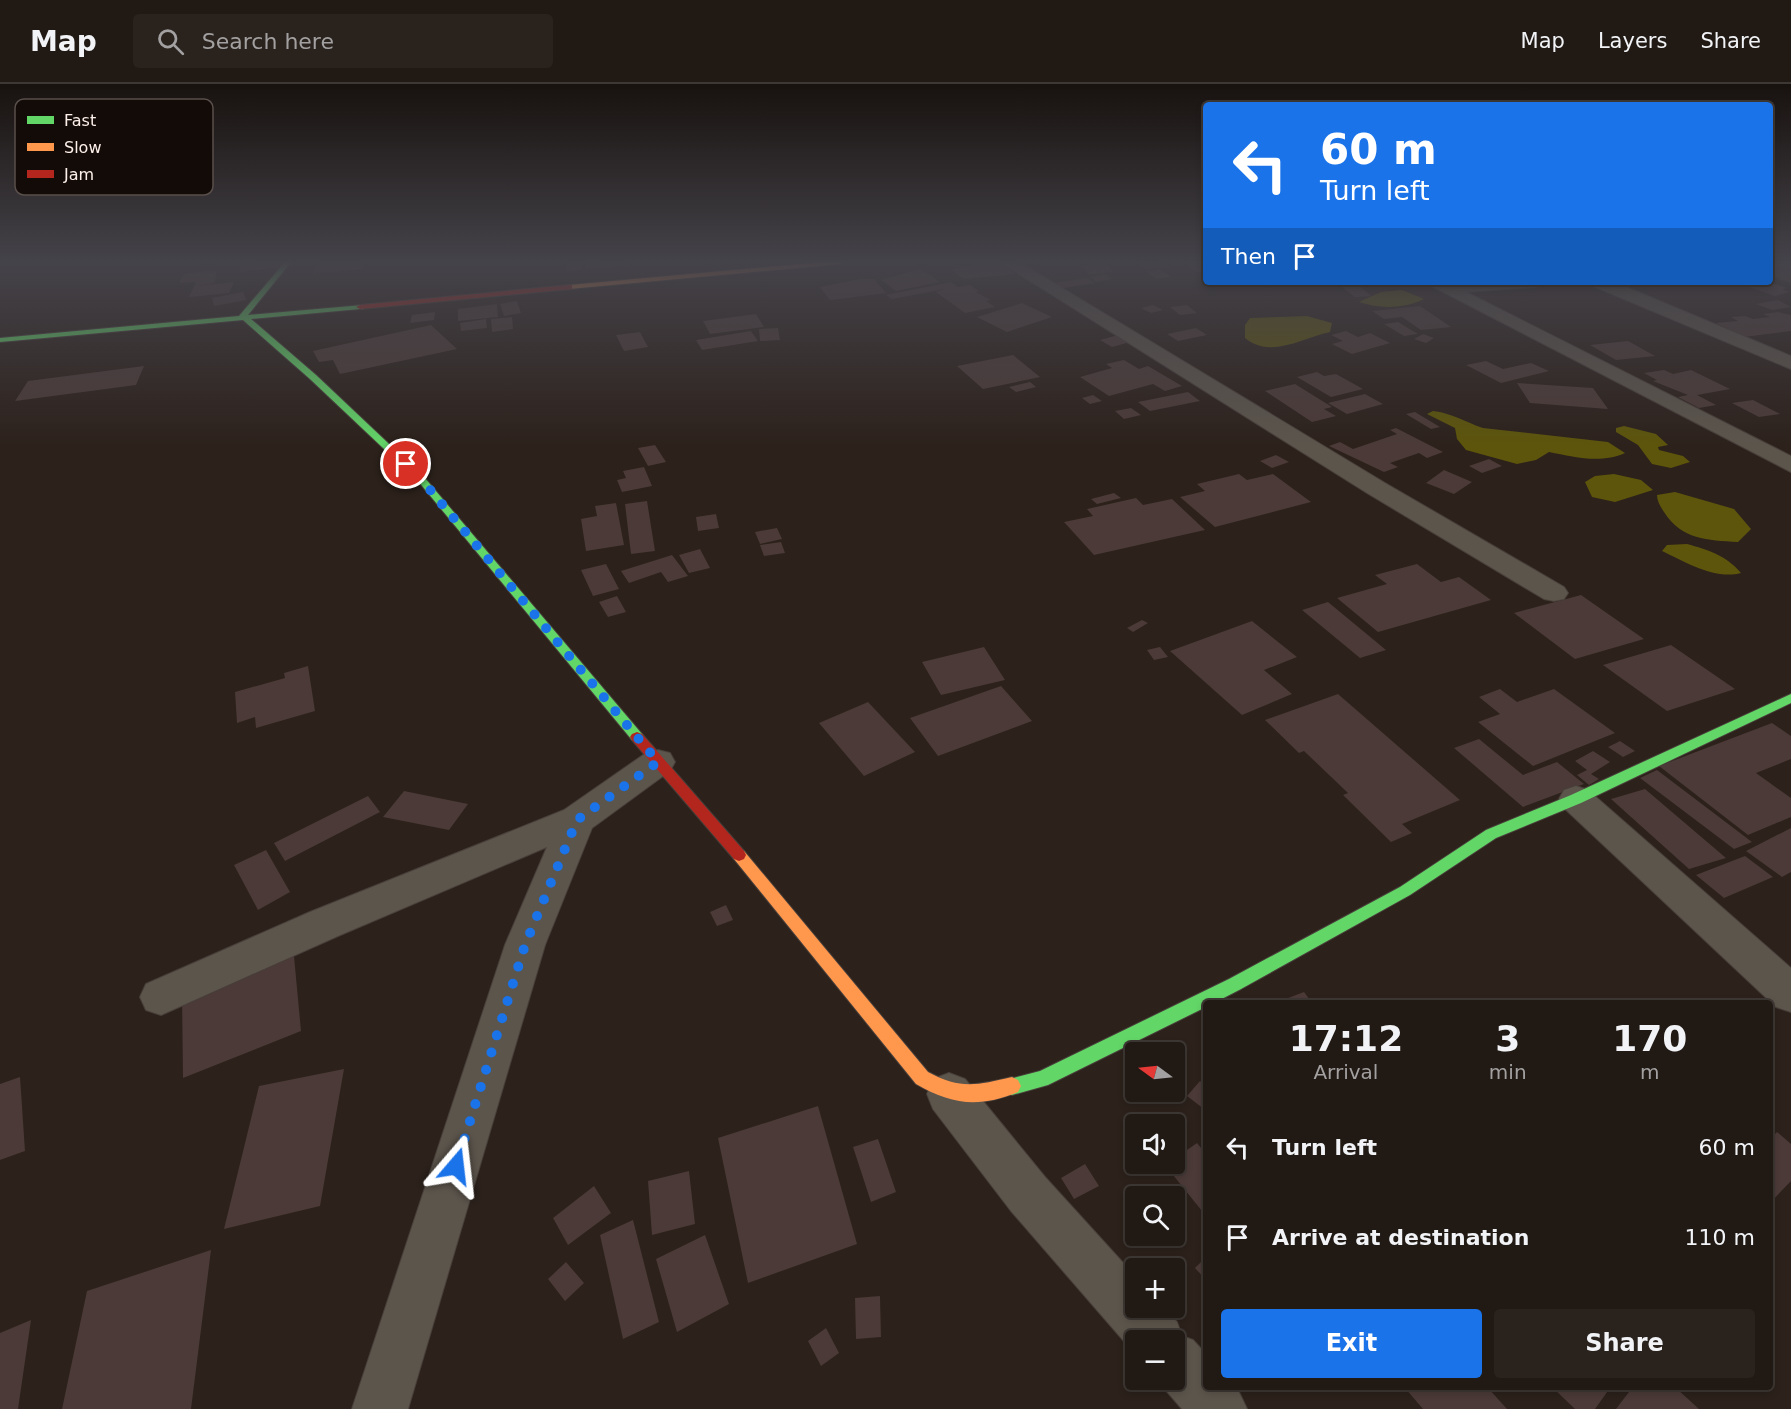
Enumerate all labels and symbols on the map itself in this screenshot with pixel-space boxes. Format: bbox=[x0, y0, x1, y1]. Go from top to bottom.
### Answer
legend bbox=[15, 99, 213, 195]
text: Fast bbox=[64, 111, 96, 130]
text: Slow bbox=[64, 138, 101, 157]
text: Jam bbox=[63, 165, 94, 184]
pin bbox=[380, 438, 431, 489]
north arrow bbox=[1125, 1042, 1185, 1102]
position arrow bbox=[424, 1134, 488, 1198]

